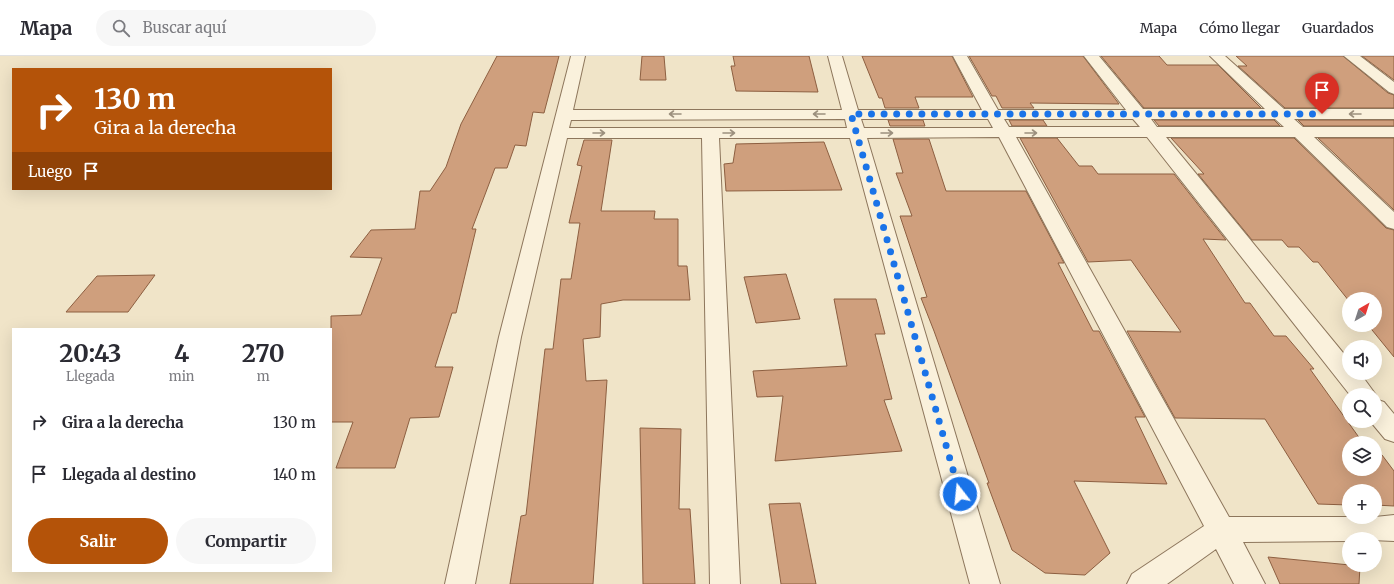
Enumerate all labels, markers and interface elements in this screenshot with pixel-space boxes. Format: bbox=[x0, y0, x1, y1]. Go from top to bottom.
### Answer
search box bbox=[96, 10, 376, 46]
text: Mapa bbox=[20, 16, 72, 40]
icon: search bbox=[110, 17, 132, 39]
text: Buscar aquí bbox=[142, 18, 226, 37]
text: Mapa bbox=[1140, 19, 1177, 37]
text: Cómo llegar bbox=[1199, 19, 1280, 37]
text: Guardados bbox=[1302, 19, 1374, 37]
pin bbox=[1305, 73, 1339, 114]
icon: arrive bbox=[1311, 79, 1333, 101]
text: 130 m bbox=[94, 81, 176, 117]
icon: right bbox=[28, 84, 80, 136]
one-way arrow bbox=[669, 110, 682, 118]
one-way arrow bbox=[813, 110, 826, 118]
one-way arrow bbox=[1349, 110, 1362, 118]
text: Gira a la derecha bbox=[94, 116, 236, 139]
one-way arrow bbox=[592, 129, 605, 137]
one-way arrow bbox=[722, 129, 735, 137]
one-way arrow bbox=[880, 129, 893, 137]
one-way arrow bbox=[1024, 129, 1037, 137]
icon: arrive bbox=[80, 160, 102, 182]
text: Luego bbox=[28, 162, 72, 181]
north arrow bbox=[1342, 292, 1382, 332]
map controls bbox=[1342, 292, 1382, 572]
text: 20:43 bbox=[59, 338, 121, 369]
text: 4 bbox=[174, 338, 189, 369]
text: 270 bbox=[242, 338, 285, 369]
button: sound bbox=[1342, 340, 1382, 380]
text: Llegada bbox=[66, 368, 115, 385]
text: min bbox=[169, 368, 194, 385]
text: m bbox=[257, 368, 270, 385]
button: search bbox=[1342, 388, 1382, 428]
icon: right bbox=[28, 411, 50, 433]
text: Gira a la derecha bbox=[62, 413, 184, 432]
text: 130 m bbox=[273, 413, 316, 432]
button: layers bbox=[1342, 436, 1382, 476]
icon: arrive bbox=[28, 463, 50, 485]
text: Llegada al destino bbox=[62, 465, 196, 484]
text: 140 m bbox=[273, 465, 316, 484]
position arrow bbox=[939, 473, 981, 515]
button: + bbox=[1342, 484, 1382, 524]
button: Salir bbox=[28, 518, 168, 564]
button: Compartir bbox=[176, 518, 316, 564]
button: − bbox=[1342, 532, 1382, 572]

